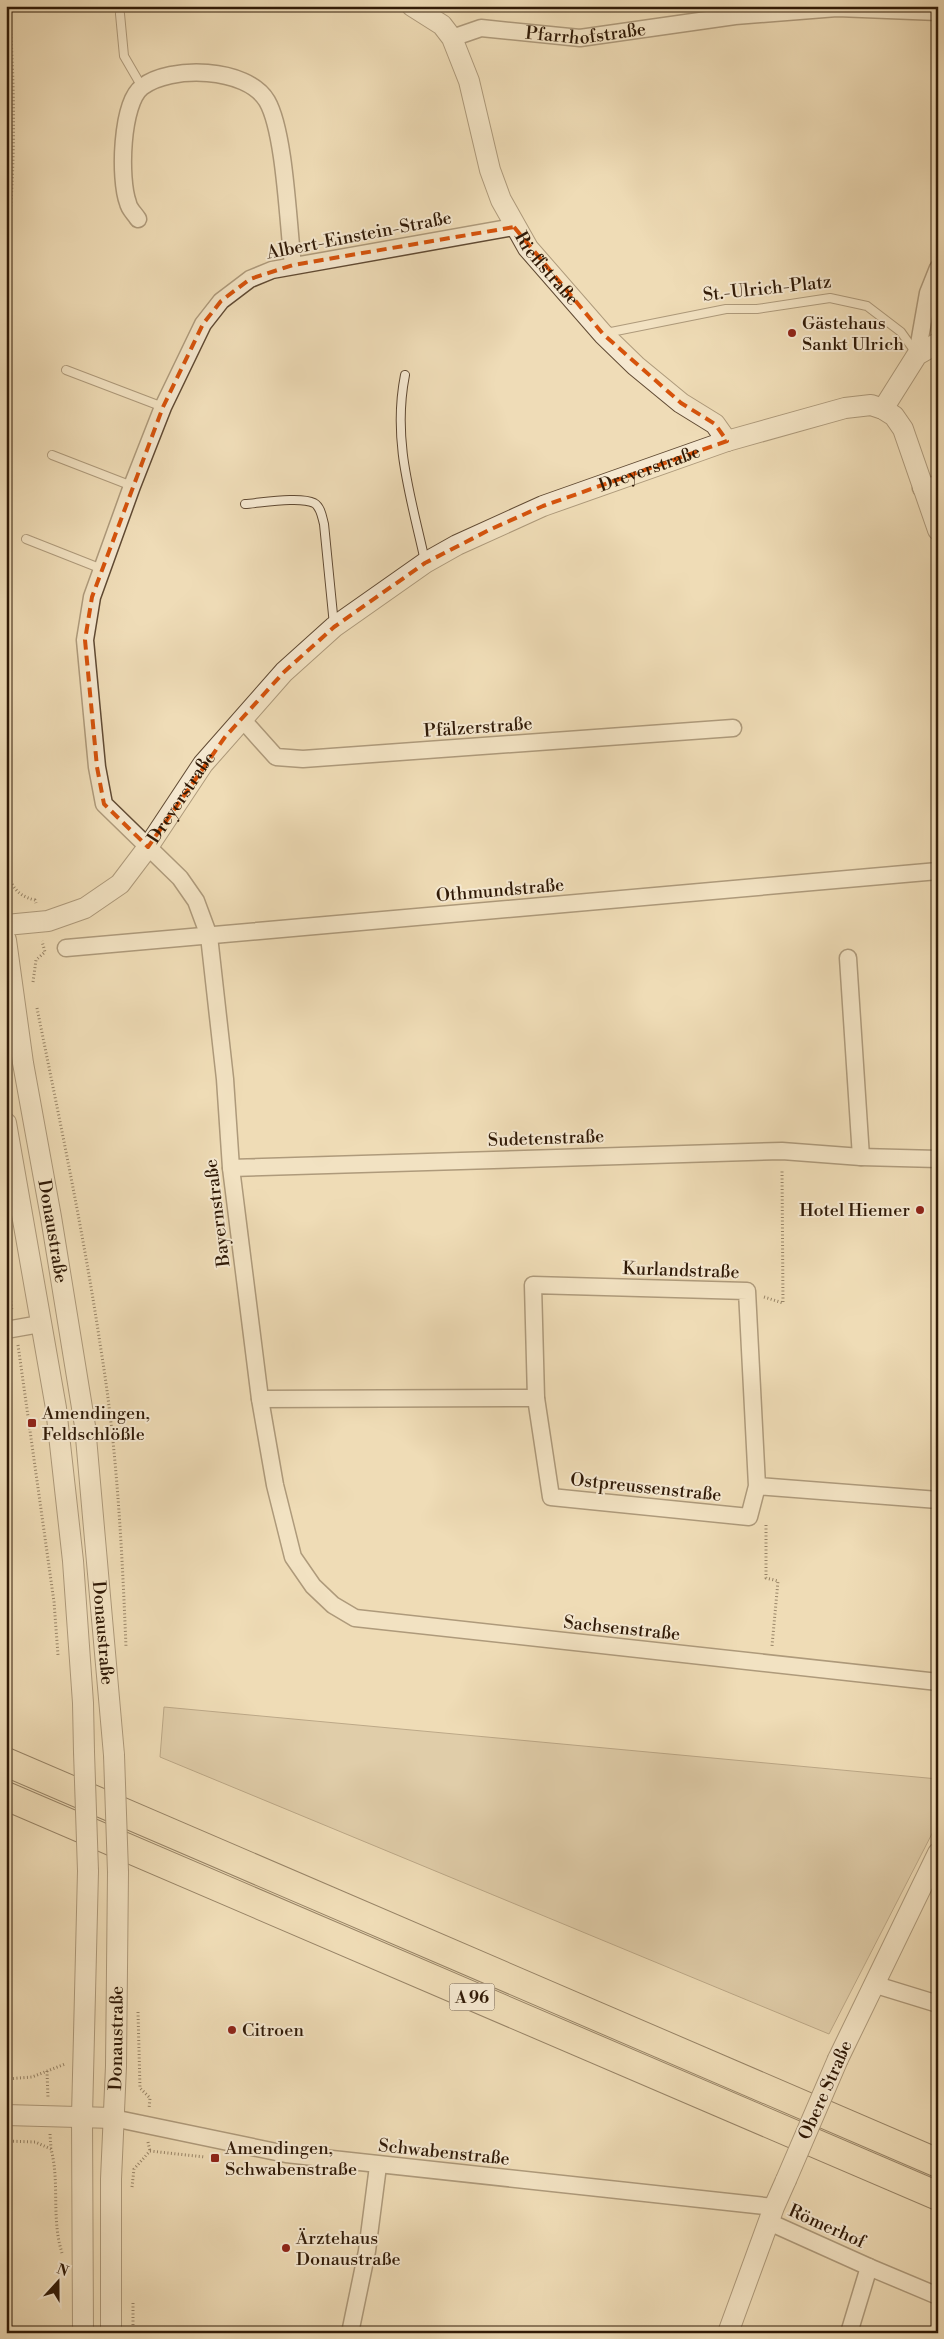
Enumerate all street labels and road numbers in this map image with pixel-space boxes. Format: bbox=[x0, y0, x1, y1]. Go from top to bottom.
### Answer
street label: Pfarrhofstraße bbox=[524, 18, 647, 50]
street label: Albert-Einstein-Straße bbox=[264, 206, 454, 265]
street label: Rieffstraße bbox=[509, 227, 584, 310]
street label: St.-Ulrich-Platz bbox=[702, 270, 832, 307]
street label: Dreyerstraße bbox=[596, 440, 704, 497]
street label: Pfälzerstraße bbox=[423, 712, 533, 743]
street label: Dreyerstraße bbox=[142, 747, 221, 848]
street label: Othmundstraße bbox=[435, 873, 565, 908]
street label: Sudetenstraße bbox=[487, 1125, 605, 1152]
street label: Bayernstraße bbox=[199, 1158, 236, 1269]
street label: Donaustraße bbox=[32, 1178, 73, 1285]
street label: Kurlandstraße bbox=[622, 1257, 740, 1284]
street label: Ostpreussenstraße bbox=[569, 1468, 723, 1507]
street label: Donaustraße bbox=[87, 1580, 119, 1686]
street label: Sachsenstraße bbox=[562, 1611, 681, 1646]
road number: A 96 bbox=[450, 1984, 494, 2010]
street label: Donaustraße bbox=[104, 1986, 129, 2091]
street label: Obere Straße bbox=[793, 2037, 858, 2144]
street label: Schwabenstraße bbox=[377, 2134, 511, 2171]
street label: Römerhof bbox=[785, 2199, 870, 2254]

